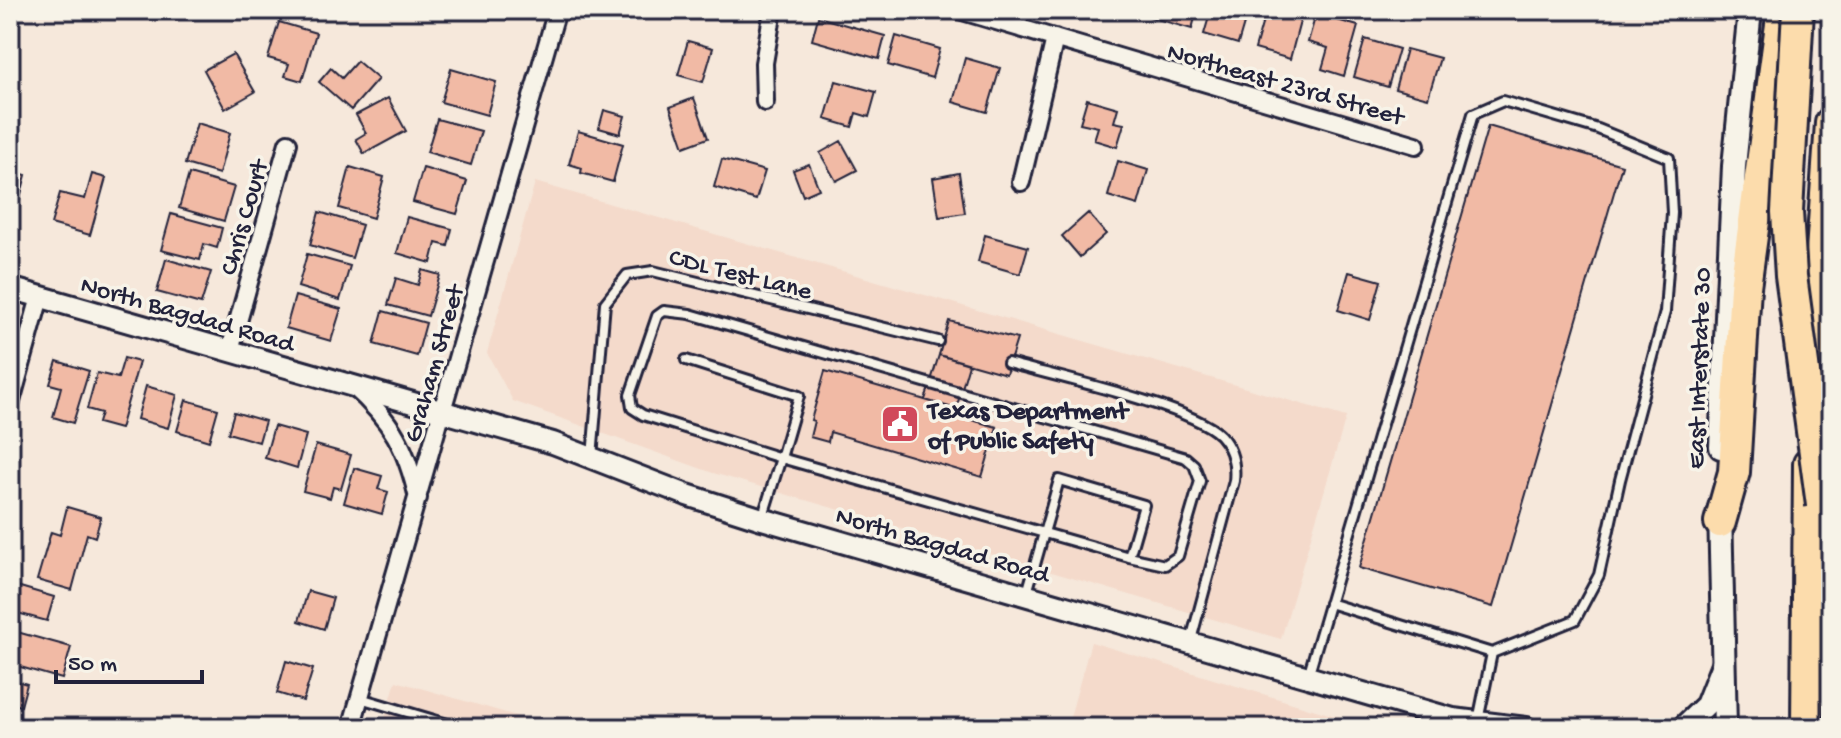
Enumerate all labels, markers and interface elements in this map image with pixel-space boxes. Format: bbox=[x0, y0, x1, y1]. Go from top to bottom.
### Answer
street label: Northeast 23rd Street bbox=[1163, 38, 1409, 136]
street label: Chris Court bbox=[215, 155, 278, 279]
street label: CDL Test Lane bbox=[665, 244, 815, 309]
street label: East Interstate 30 bbox=[1682, 267, 1721, 470]
street label: North Bagdad Road bbox=[76, 271, 299, 362]
street label: Graham Street bbox=[399, 280, 474, 447]
place label: Texas Department of Public Safety bbox=[926, 398, 1130, 459]
public building icon: Texas Department of Public Safety bbox=[879, 403, 921, 445]
street label: North Bagdad Road bbox=[831, 502, 1054, 593]
scale bar bbox=[56, 634, 202, 684]
text: 50 m bbox=[68, 651, 117, 680]

